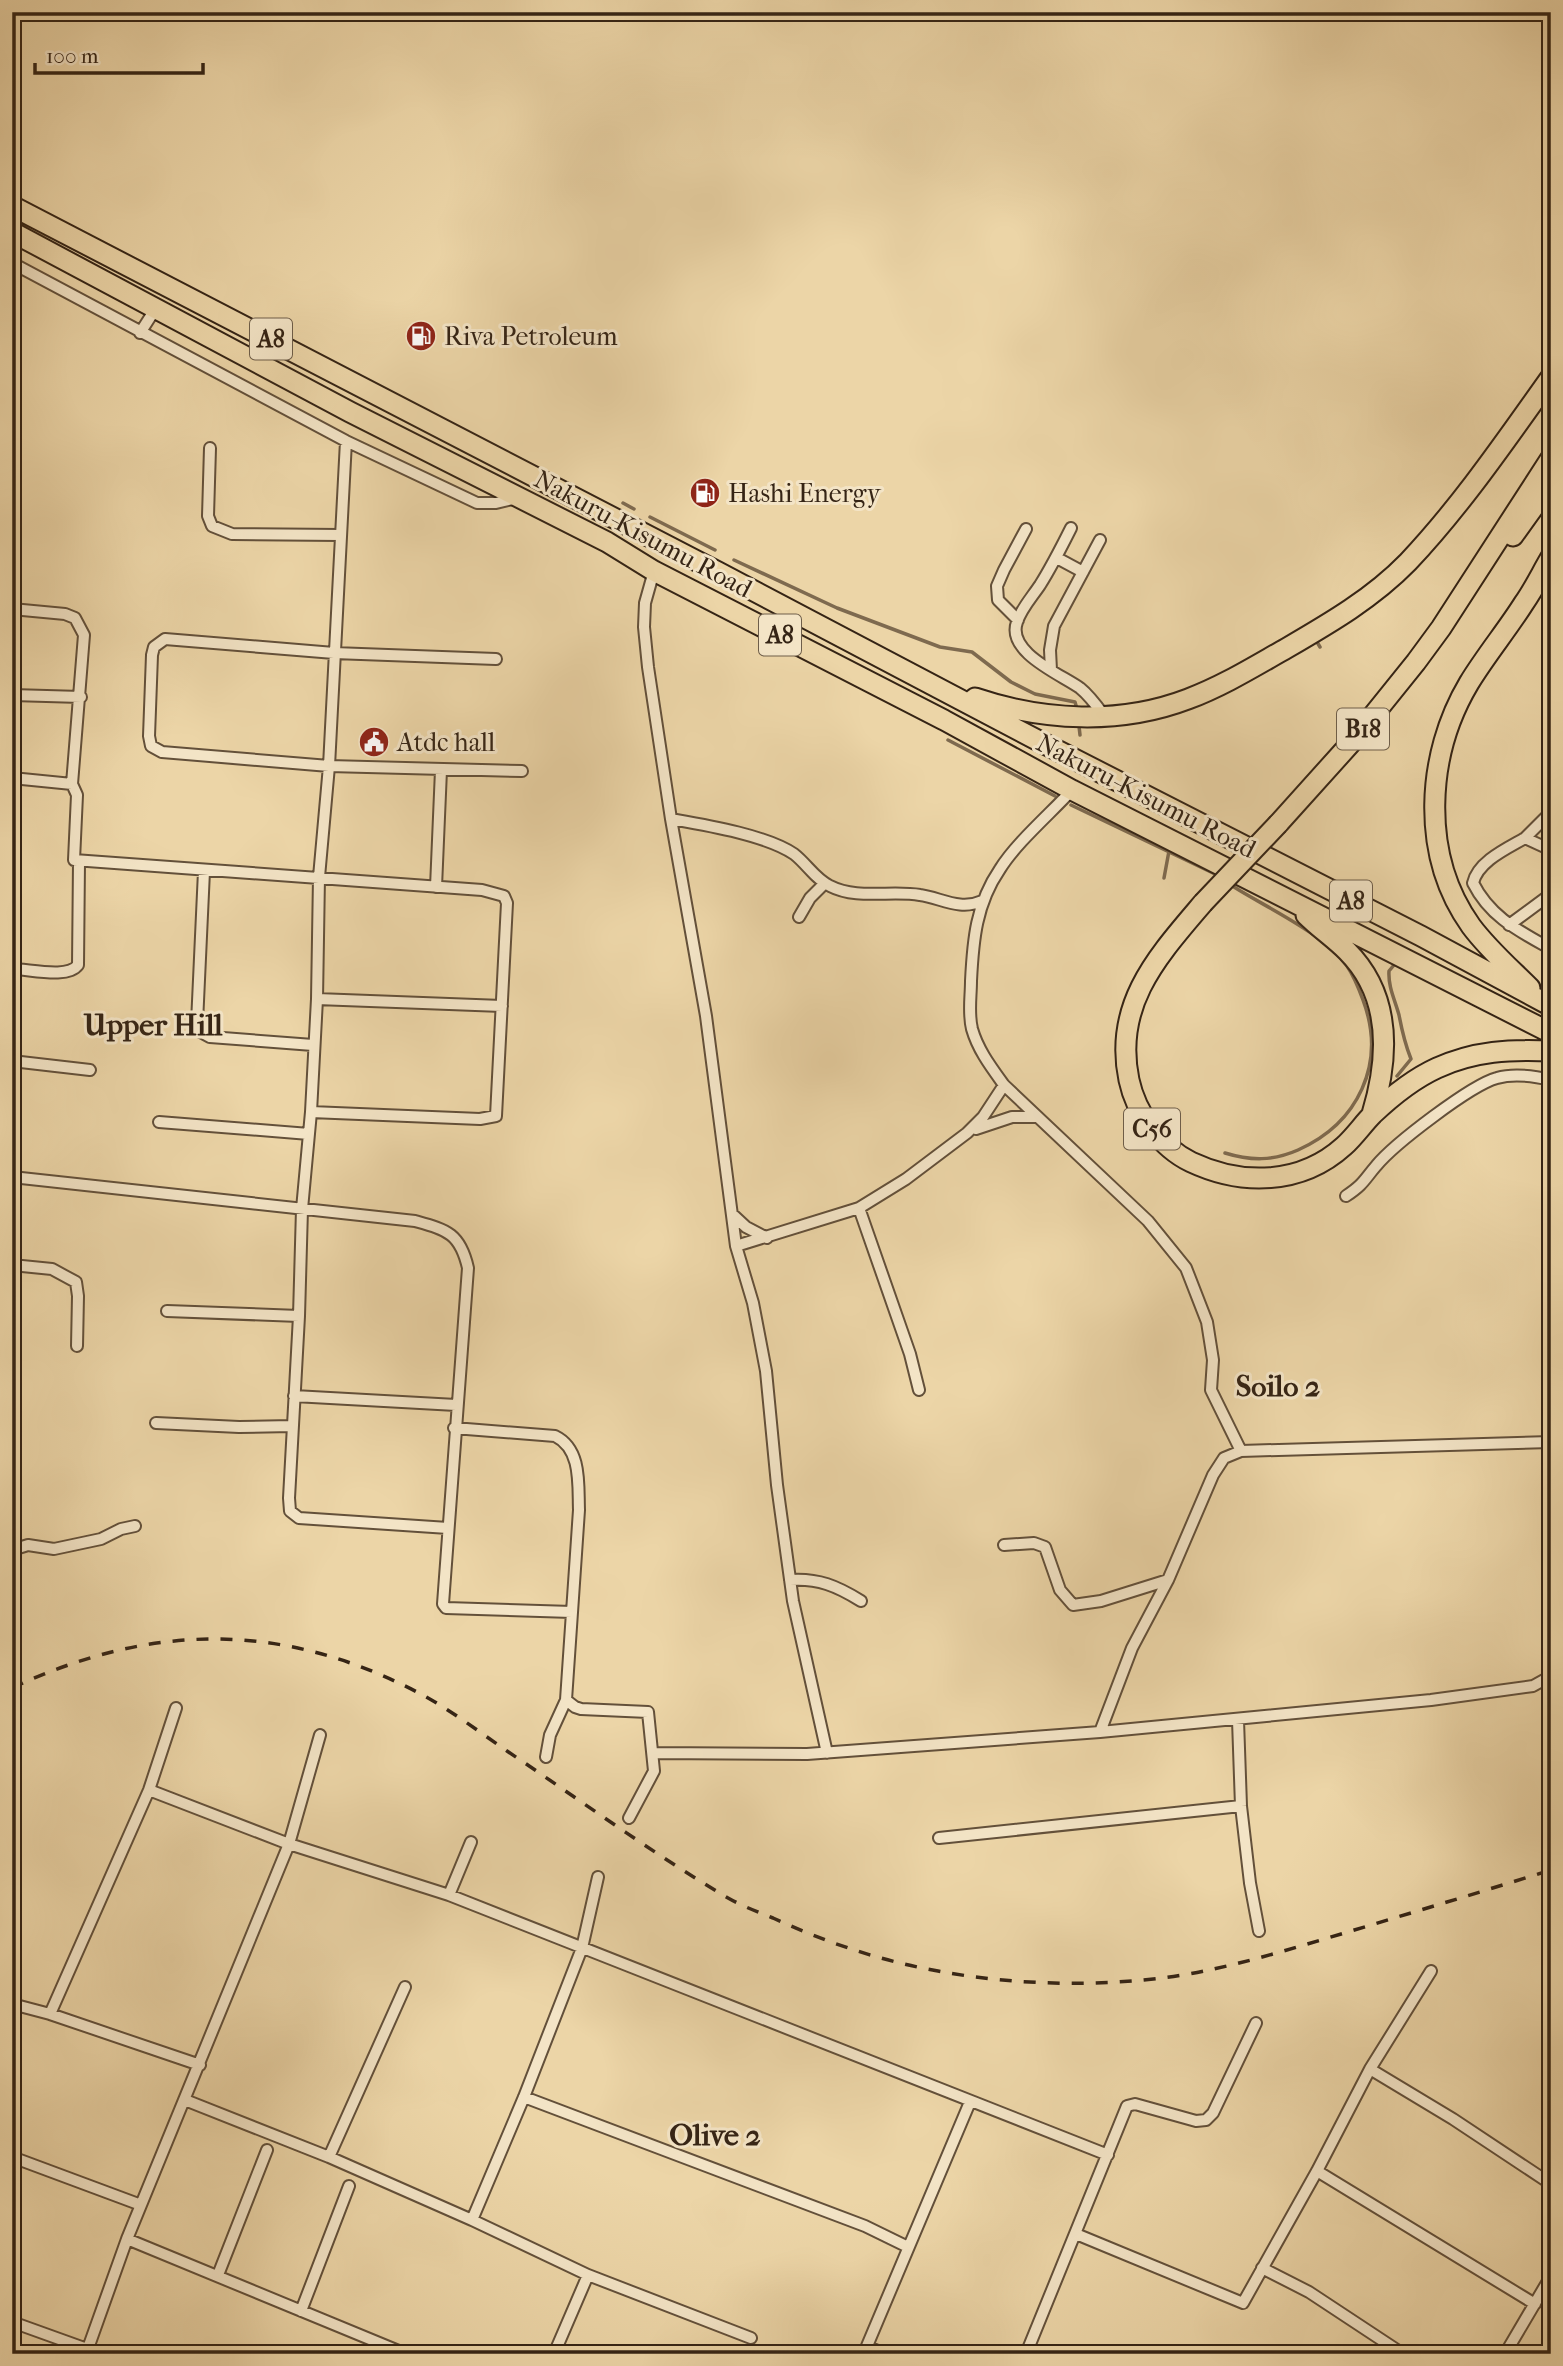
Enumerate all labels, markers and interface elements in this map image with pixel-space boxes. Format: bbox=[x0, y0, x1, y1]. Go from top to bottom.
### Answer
scale bar bbox=[35, 32, 203, 76]
text: 100 m bbox=[46, 44, 99, 68]
road number: A8 bbox=[250, 318, 292, 360]
fuel station icon: Riva Petroleum bbox=[404, 319, 438, 353]
place label: Riva Petroleum bbox=[444, 321, 618, 352]
street label: Nakuru-Kisumu Road bbox=[529, 463, 758, 605]
fuel station icon: Hashi Energy bbox=[688, 476, 722, 510]
place label: Hashi Energy bbox=[728, 478, 882, 509]
road number: A8 bbox=[759, 614, 801, 656]
road number: B18 bbox=[1337, 708, 1389, 750]
public building icon: Atdc hall bbox=[357, 725, 391, 759]
place label: Atdc hall bbox=[396, 727, 495, 758]
street label: Nakuru-Kisumu Road bbox=[1031, 727, 1262, 865]
road number: A8 bbox=[1330, 880, 1372, 922]
district label: Upper Hill bbox=[83, 1008, 223, 1043]
road number: C56 bbox=[1124, 1108, 1180, 1149]
district label: Soilo 2 bbox=[1236, 1369, 1320, 1404]
district label: Olive 2 bbox=[669, 2118, 761, 2153]

